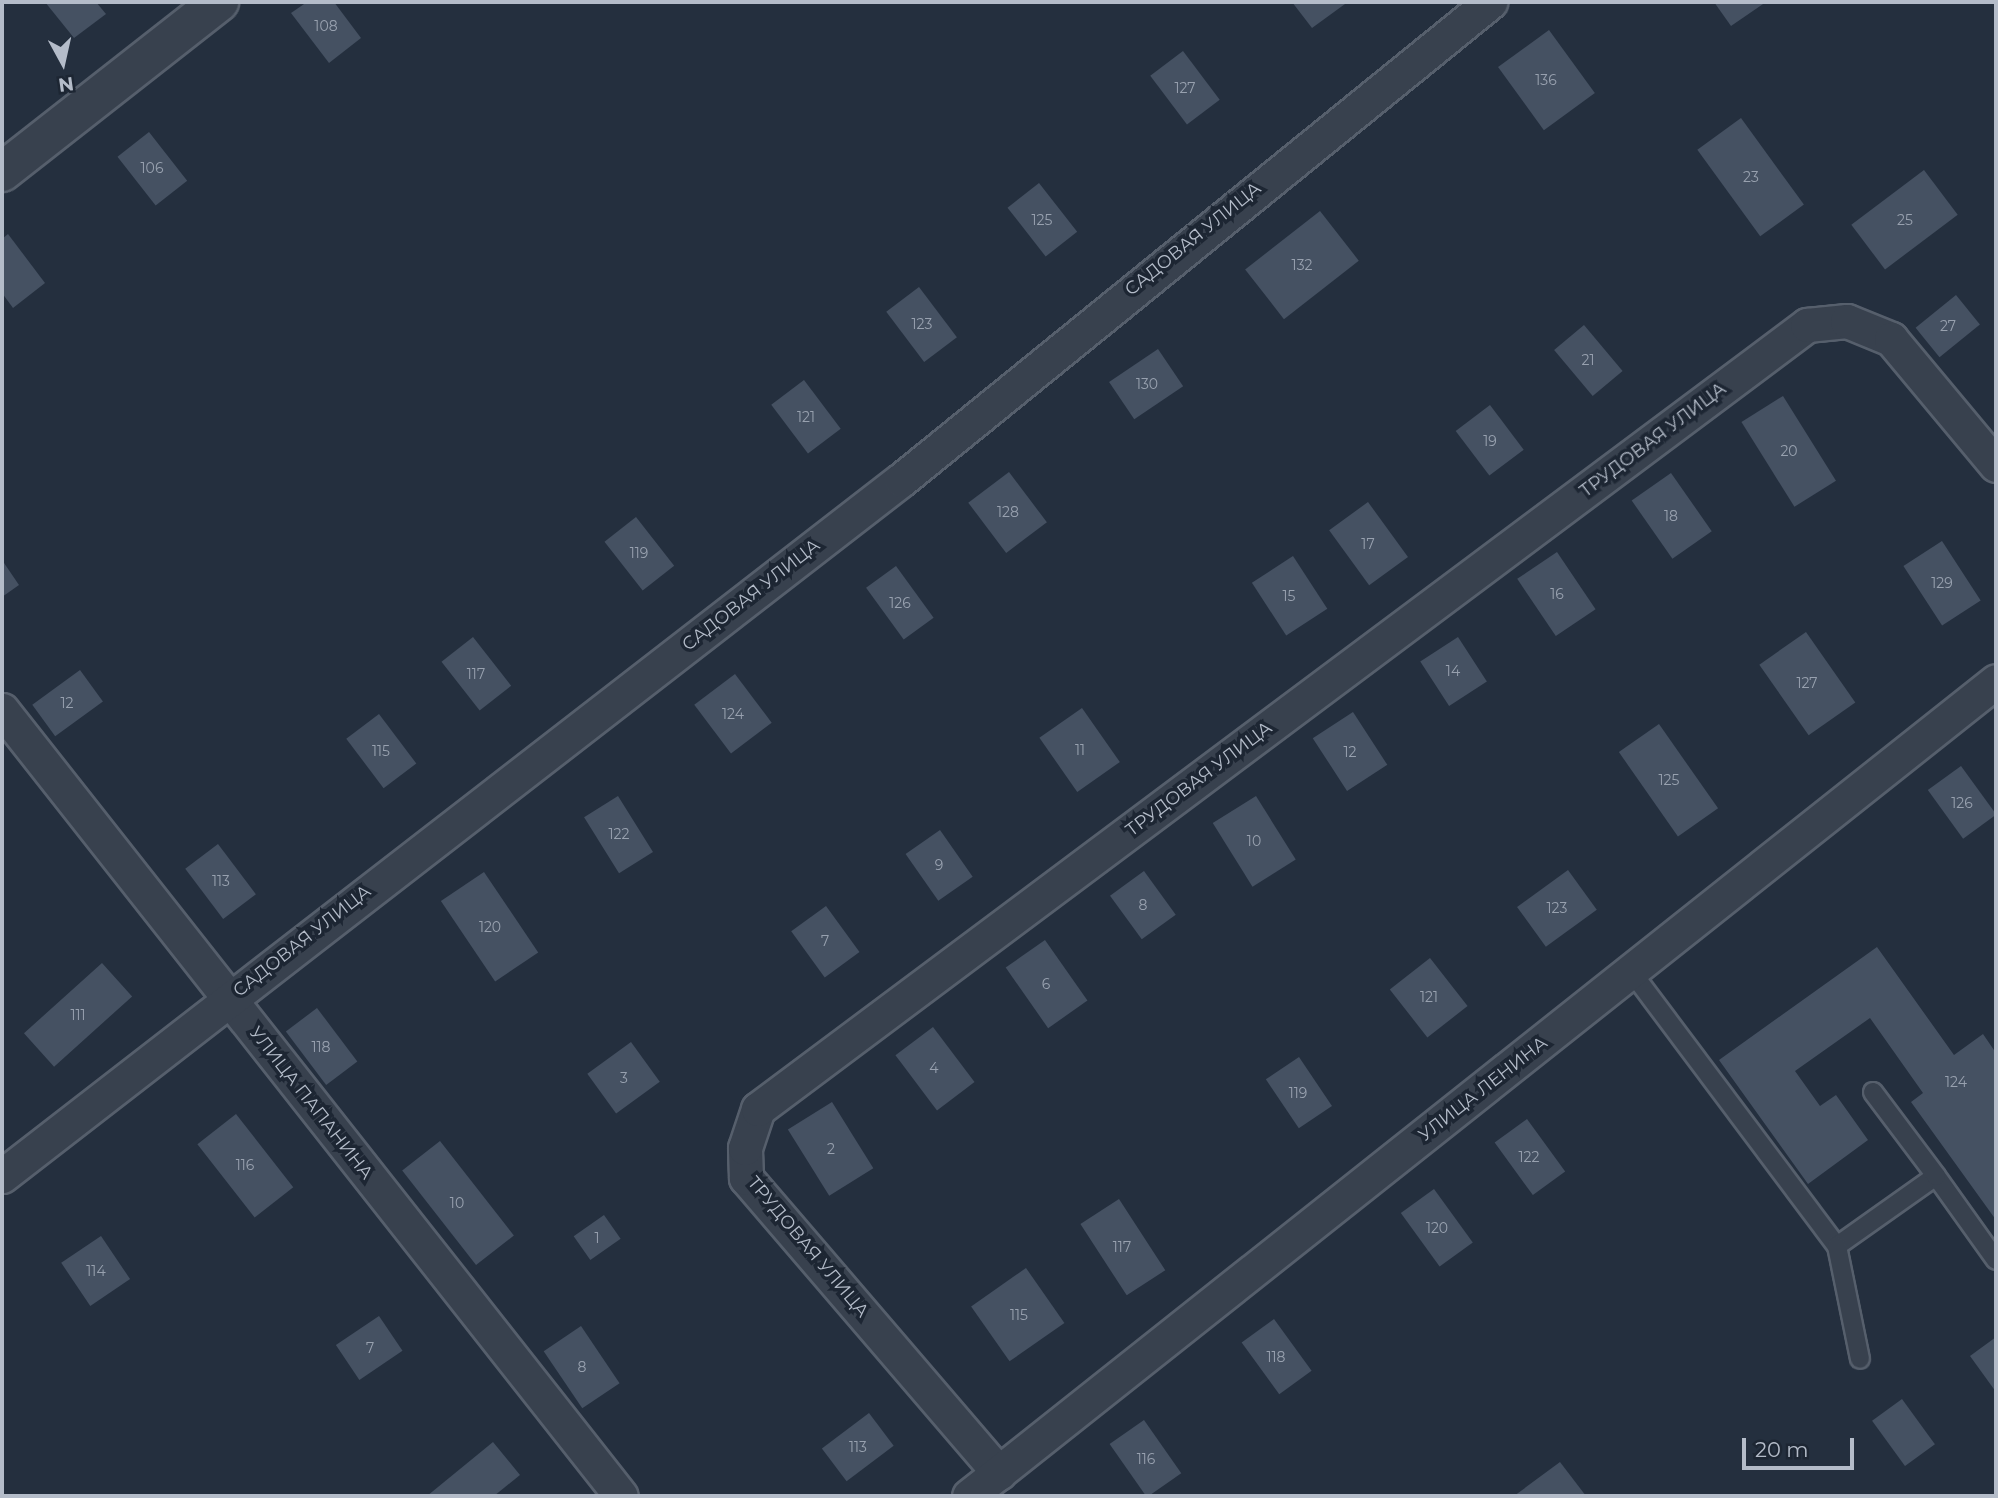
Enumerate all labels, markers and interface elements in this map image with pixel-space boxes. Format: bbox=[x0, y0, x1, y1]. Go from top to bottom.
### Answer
house number: 108 bbox=[314, 18, 338, 34]
north arrow bbox=[28, 28, 98, 98]
text: N bbox=[57, 72, 75, 97]
house number: 136 bbox=[1535, 72, 1557, 88]
house number: 127 bbox=[1174, 80, 1196, 96]
house number: 106 bbox=[141, 160, 163, 176]
house number: 23 bbox=[1743, 169, 1759, 185]
street label: САДОВАЯ УЛИЦА bbox=[1121, 178, 1265, 300]
house number: 125 bbox=[1032, 212, 1052, 228]
house number: 25 bbox=[1897, 212, 1913, 228]
house number: 132 bbox=[1292, 257, 1312, 273]
house number: 123 bbox=[912, 316, 932, 332]
house number: 27 bbox=[1940, 318, 1956, 334]
house number: 21 bbox=[1581, 352, 1595, 368]
house number: 130 bbox=[1136, 376, 1158, 392]
street label: ТРУДОВАЯ УЛИЦА bbox=[1576, 378, 1730, 502]
house number: 121 bbox=[797, 409, 815, 425]
house number: 19 bbox=[1483, 433, 1497, 449]
house number: 20 bbox=[1780, 443, 1798, 459]
house number: 128 bbox=[997, 504, 1019, 520]
house number: 18 bbox=[1664, 508, 1678, 524]
street label: САДОВАЯ УЛИЦА bbox=[678, 535, 824, 655]
house number: 17 bbox=[1361, 536, 1375, 552]
house number: 119 bbox=[630, 545, 648, 561]
house number: 129 bbox=[1931, 575, 1953, 591]
house number: 16 bbox=[1550, 586, 1564, 602]
house number: 15 bbox=[1283, 588, 1295, 604]
house number: 126 bbox=[889, 595, 911, 611]
house number: 14 bbox=[1446, 663, 1460, 679]
house number: 117 bbox=[467, 666, 485, 682]
house number: 127 bbox=[1796, 675, 1818, 691]
house number: 12 bbox=[60, 695, 74, 711]
house number: 124 bbox=[722, 706, 744, 722]
street label: ТРУДОВАЯ УЛИЦА bbox=[1122, 717, 1276, 841]
house number: 11 bbox=[1075, 742, 1085, 758]
house number: 115 bbox=[372, 743, 390, 759]
house number: 12 bbox=[1343, 744, 1357, 760]
house number: 125 bbox=[1659, 772, 1679, 788]
house number: 126 bbox=[1951, 795, 1973, 811]
house number: 122 bbox=[609, 826, 629, 842]
house number: 10 bbox=[1247, 833, 1261, 849]
house number: 9 bbox=[935, 857, 943, 873]
house number: 113 bbox=[212, 873, 230, 889]
street label: САДОВАЯ УЛИЦА bbox=[229, 881, 375, 1001]
house number: 8 bbox=[1139, 897, 1147, 913]
house number: 123 bbox=[1547, 900, 1567, 916]
house number: 120 bbox=[479, 919, 501, 935]
house number: 7 bbox=[821, 933, 829, 949]
house number: 6 bbox=[1042, 976, 1050, 992]
house number: 121 bbox=[1420, 989, 1438, 1005]
house number: 111 bbox=[70, 1007, 86, 1023]
street label: УЛИЦА ПАПАНИНА bbox=[245, 1022, 377, 1184]
street label: УЛИЦА ЛЕНИНА bbox=[1414, 1032, 1552, 1146]
house number: 118 bbox=[311, 1039, 331, 1055]
house number: 4 bbox=[929, 1060, 939, 1076]
house number: 3 bbox=[620, 1070, 628, 1086]
house number: 124 bbox=[1945, 1074, 1967, 1090]
house number: 119 bbox=[1289, 1085, 1307, 1101]
house number: 2 bbox=[827, 1141, 835, 1157]
house number: 122 bbox=[1519, 1149, 1539, 1165]
house number: 116 bbox=[236, 1157, 254, 1173]
street label: ТРУДОВАЯ УЛИЦА bbox=[743, 1172, 873, 1322]
house number: 10 bbox=[450, 1195, 464, 1211]
house number: 120 bbox=[1426, 1220, 1448, 1236]
house number: 1 bbox=[594, 1230, 600, 1246]
house number: 117 bbox=[1113, 1239, 1131, 1255]
house number: 114 bbox=[86, 1263, 106, 1279]
house number: 115 bbox=[1010, 1307, 1028, 1323]
house number: 7 bbox=[366, 1340, 374, 1356]
house number: 118 bbox=[1266, 1349, 1286, 1365]
house number: 8 bbox=[578, 1359, 586, 1375]
scale bar bbox=[1746, 1424, 1858, 1468]
text: 20 m bbox=[1755, 1437, 1809, 1462]
house number: 113 bbox=[849, 1439, 867, 1455]
house number: 116 bbox=[1137, 1451, 1155, 1467]

